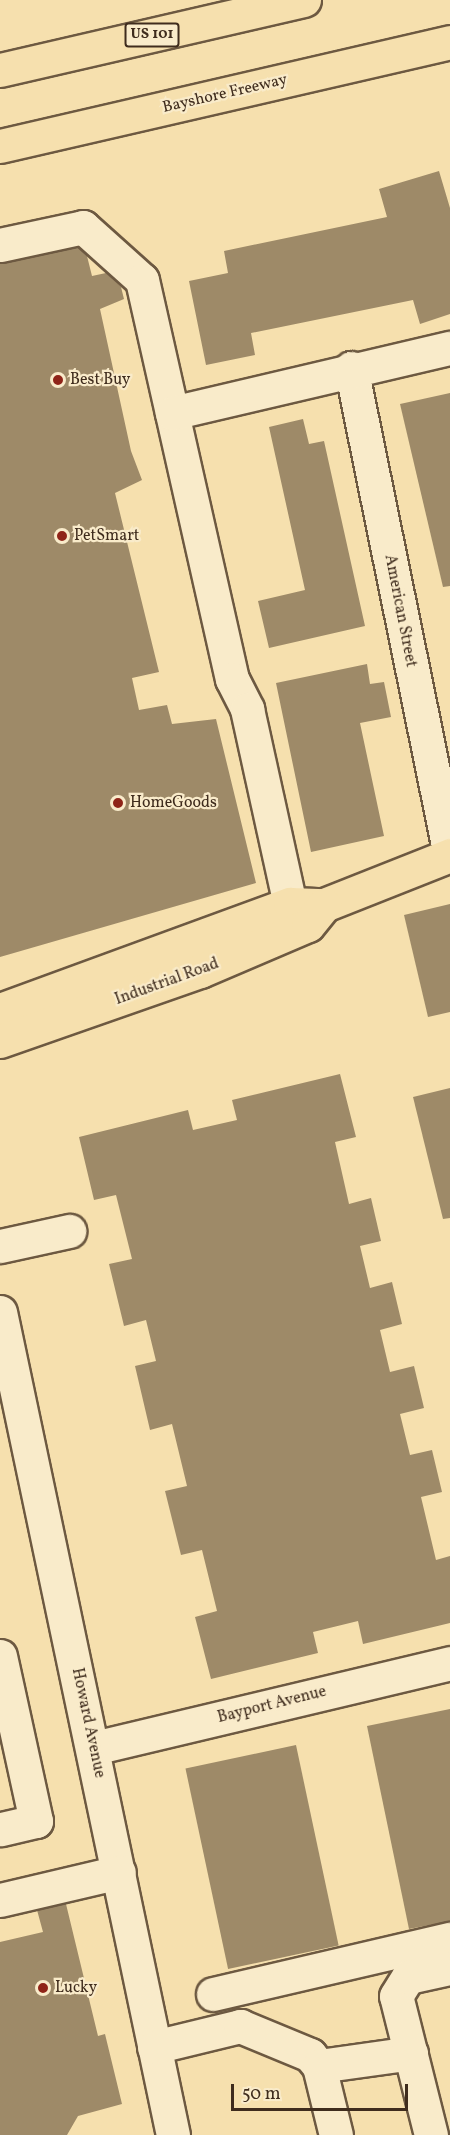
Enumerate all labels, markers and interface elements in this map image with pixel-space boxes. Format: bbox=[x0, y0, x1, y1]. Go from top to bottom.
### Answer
road number: US 101 bbox=[124, 23, 180, 47]
street label: Bayshore Freeway bbox=[161, 70, 289, 118]
place label: Best Buy bbox=[70, 370, 130, 390]
marker: Best Buy bbox=[51, 373, 65, 387]
place label: PetSmart bbox=[74, 526, 139, 546]
marker: PetSmart bbox=[55, 529, 69, 543]
street label: American Street bbox=[380, 553, 420, 669]
place label: HomeGoods bbox=[130, 793, 217, 813]
marker: HomeGoods bbox=[111, 796, 125, 810]
street label: Industrial Road bbox=[112, 954, 222, 1010]
street label: Howard Avenue bbox=[67, 1666, 109, 1780]
street label: Bayport Avenue bbox=[216, 1682, 328, 1728]
place label: Lucky bbox=[55, 1978, 97, 1998]
marker: Lucky bbox=[36, 1981, 50, 1995]
scale bar bbox=[234, 2072, 411, 2110]
text: 50 m bbox=[242, 2082, 281, 2107]

